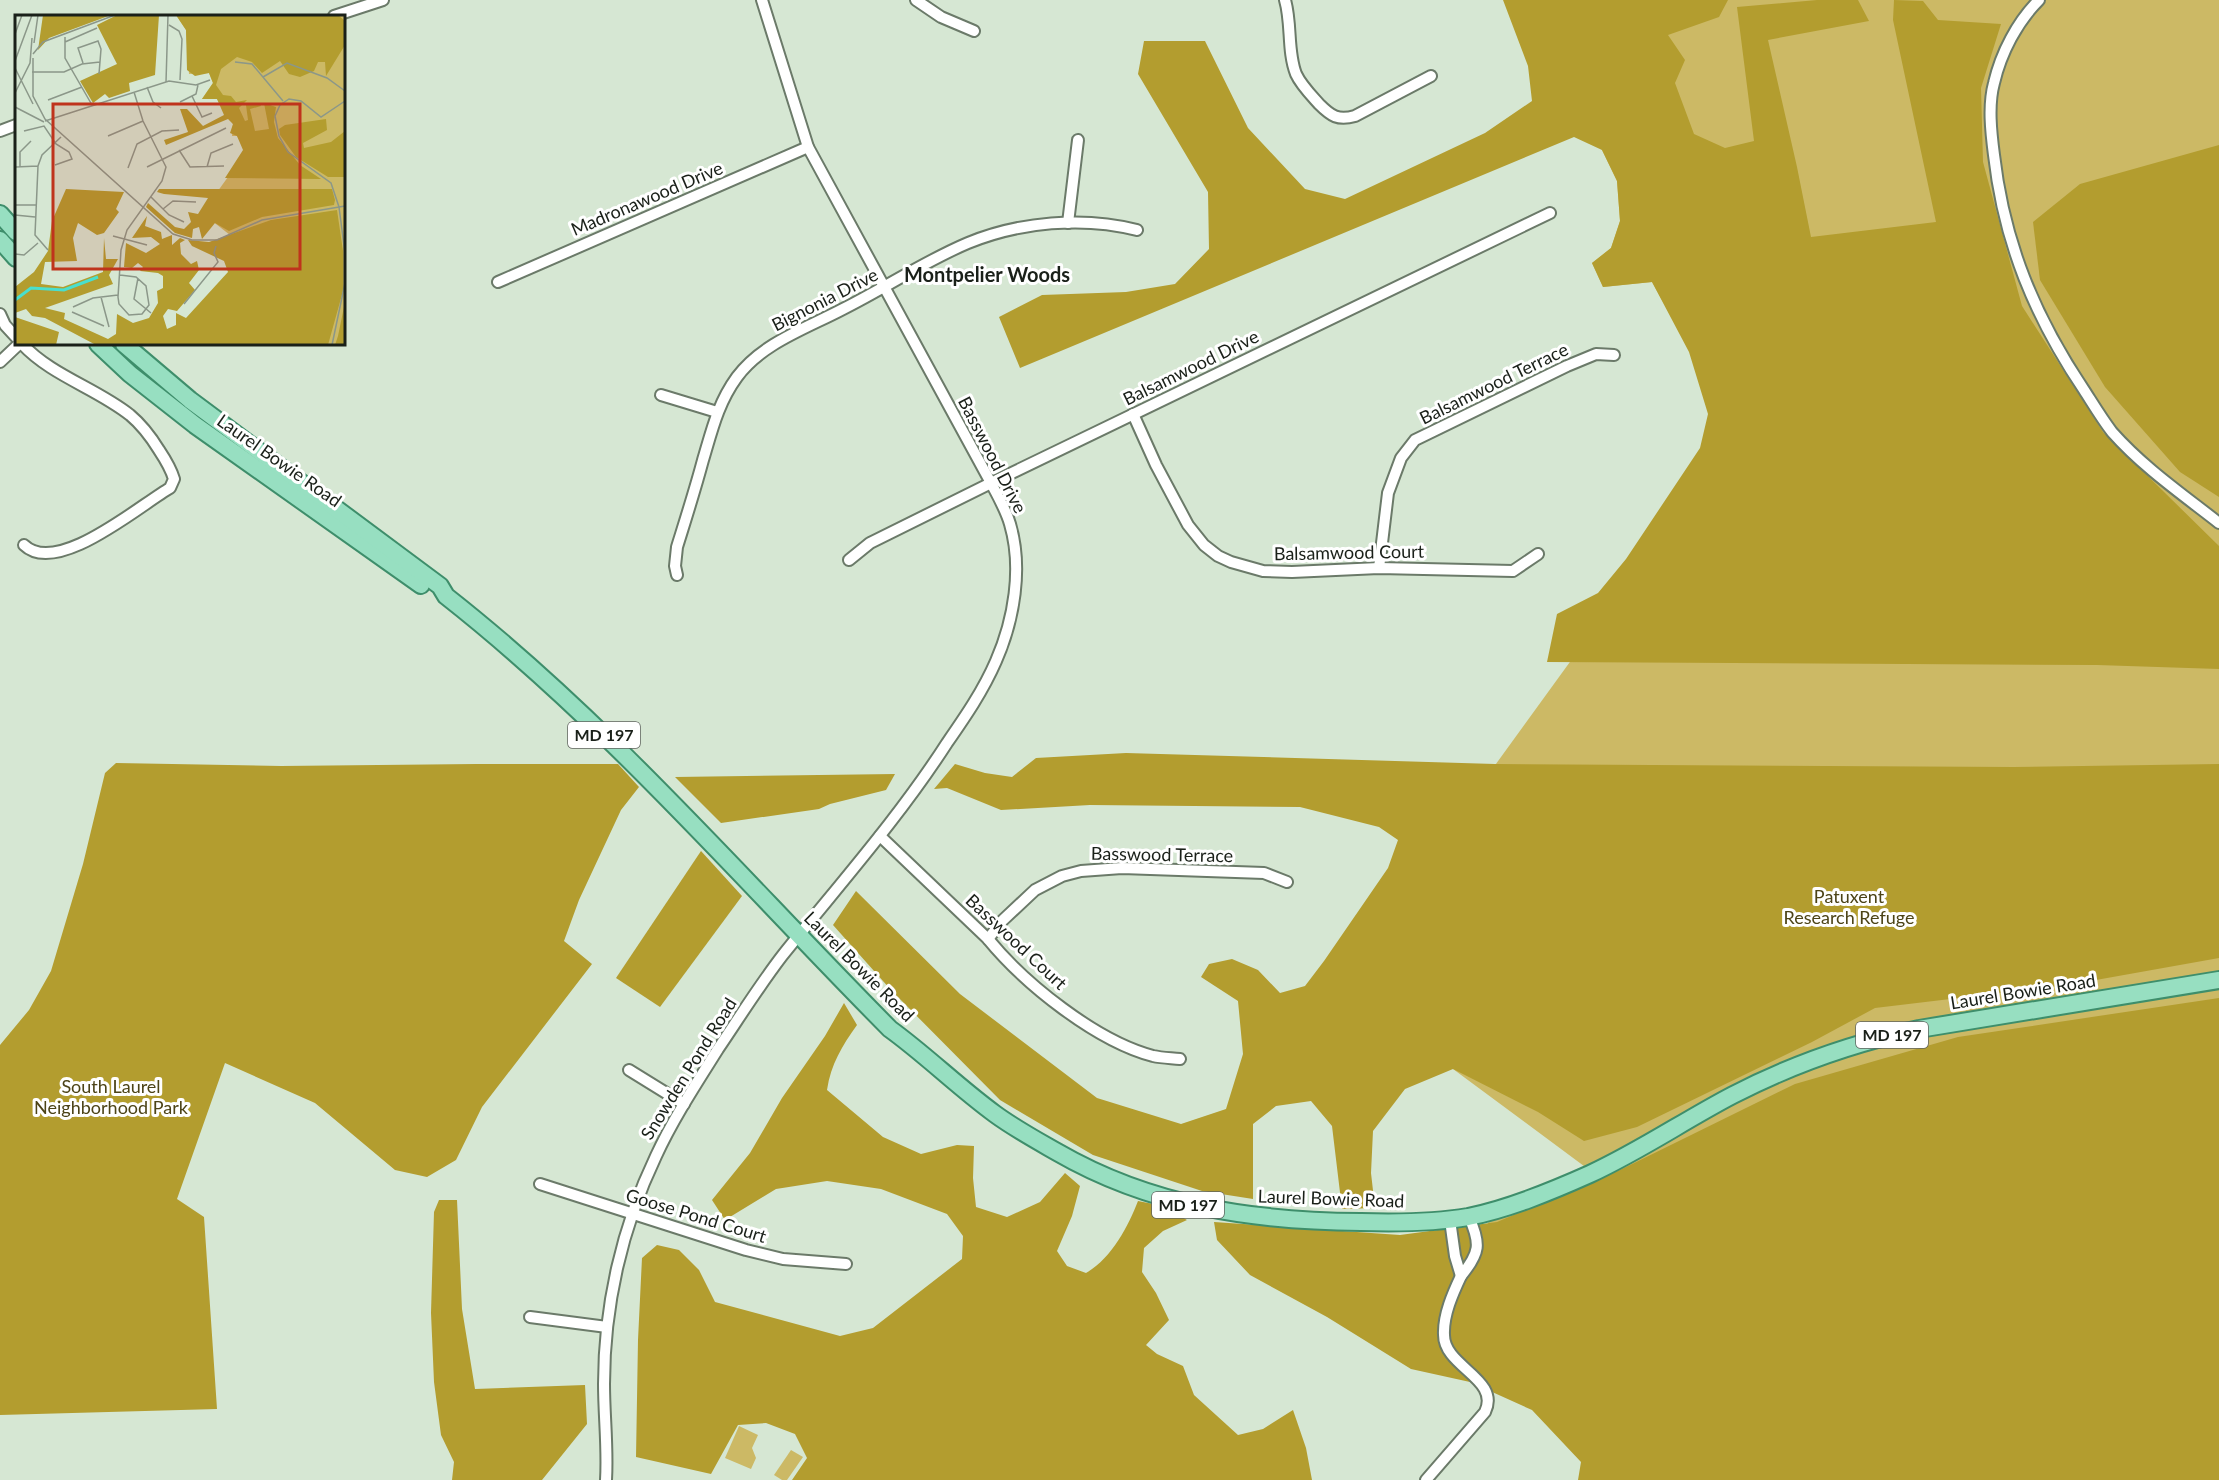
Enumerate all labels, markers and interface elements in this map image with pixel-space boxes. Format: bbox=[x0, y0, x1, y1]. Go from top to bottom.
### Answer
inset map bbox=[15, 15, 345, 345]
street label: Madronawood Drive bbox=[567, 156, 726, 240]
district label: Montpelier Woods bbox=[904, 262, 1070, 286]
street label: Bignonia Drive bbox=[768, 263, 881, 335]
street label: Balsamwood Drive bbox=[1119, 325, 1262, 409]
street label: Balsamwood Terrace bbox=[1416, 338, 1571, 429]
street label: Basswood Drive bbox=[954, 392, 1032, 517]
street label: Laurel Bowie Road bbox=[213, 409, 346, 511]
street label: Balsamwood Court bbox=[1274, 540, 1425, 564]
road number: MD 197 bbox=[568, 722, 640, 748]
street label: Basswood Terrace bbox=[1091, 842, 1233, 866]
park label: Patuxent Research Refuge bbox=[1783, 885, 1915, 928]
street label: Basswood Court bbox=[962, 889, 1072, 994]
street label: Laurel Bowie Road bbox=[800, 907, 919, 1026]
street label: Laurel Bowie Road bbox=[1949, 969, 2097, 1013]
street label: Snowden Pond Road bbox=[636, 993, 741, 1143]
road number: MD 197 bbox=[1856, 1022, 1928, 1048]
park label: South Laurel Neighborhood Park bbox=[34, 1075, 189, 1118]
street label: Goose Pond Court bbox=[623, 1183, 770, 1247]
street label: Laurel Bowie Road bbox=[1257, 1184, 1405, 1212]
road number: MD 197 bbox=[1152, 1192, 1224, 1218]

